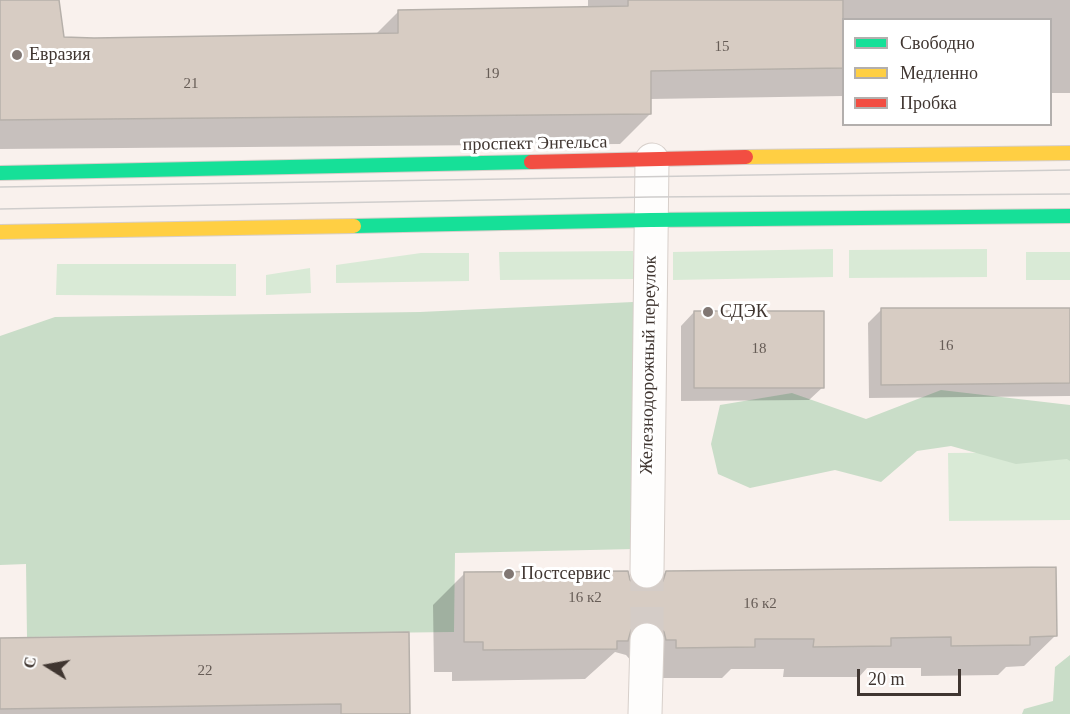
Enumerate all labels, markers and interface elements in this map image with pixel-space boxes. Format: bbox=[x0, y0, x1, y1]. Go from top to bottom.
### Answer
legend bbox=[842, 18, 1052, 126]
text: Свободно bbox=[900, 33, 975, 53]
house number: 15 bbox=[714, 38, 730, 56]
place label: Евразия bbox=[29, 44, 91, 66]
marker: Евразия bbox=[10, 48, 24, 62]
text: Медленно bbox=[900, 63, 978, 83]
house number: 19 bbox=[484, 65, 500, 83]
house number: 21 bbox=[184, 75, 198, 93]
text: Пробка bbox=[900, 93, 957, 113]
street label: проспект Энгельса bbox=[463, 132, 607, 156]
street label: Железнодорожный переулок bbox=[636, 255, 662, 475]
place label: СДЭК bbox=[720, 301, 768, 323]
marker: СДЭК bbox=[701, 305, 715, 319]
house number: 16 bbox=[938, 337, 954, 355]
house number: 18 bbox=[752, 340, 766, 358]
place label: Постсервис bbox=[521, 563, 611, 585]
marker: Постсервис bbox=[502, 567, 516, 581]
house number: 16 к2 bbox=[568, 589, 602, 607]
house number: 16 к2 bbox=[743, 595, 777, 613]
north arrow bbox=[18, 636, 78, 696]
text: С bbox=[20, 655, 39, 670]
scale bar bbox=[860, 657, 964, 695]
house number: 22 bbox=[198, 662, 212, 680]
text: 20 m bbox=[868, 669, 905, 689]

